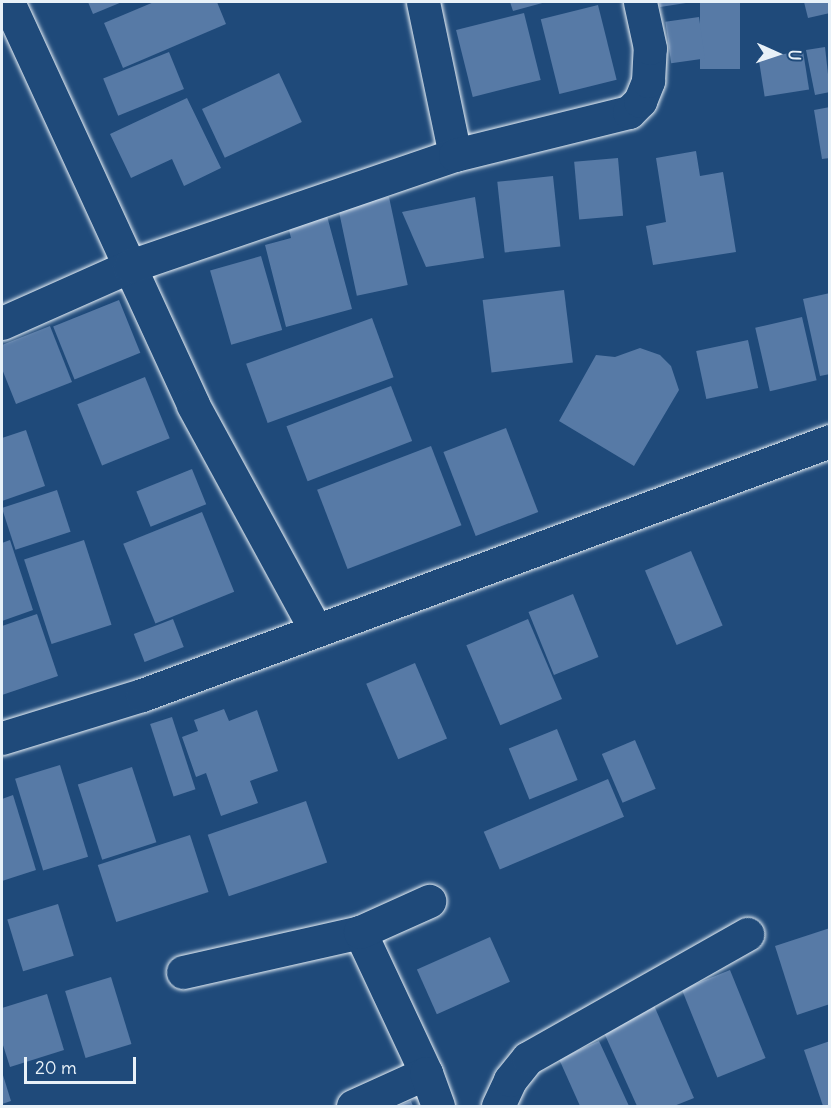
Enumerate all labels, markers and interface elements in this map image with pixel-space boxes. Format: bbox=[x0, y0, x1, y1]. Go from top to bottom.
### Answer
north arrow bbox=[747, 24, 807, 84]
text: U bbox=[785, 49, 805, 61]
scale bar bbox=[27, 1045, 140, 1083]
text: 20 m bbox=[35, 1056, 77, 1079]

